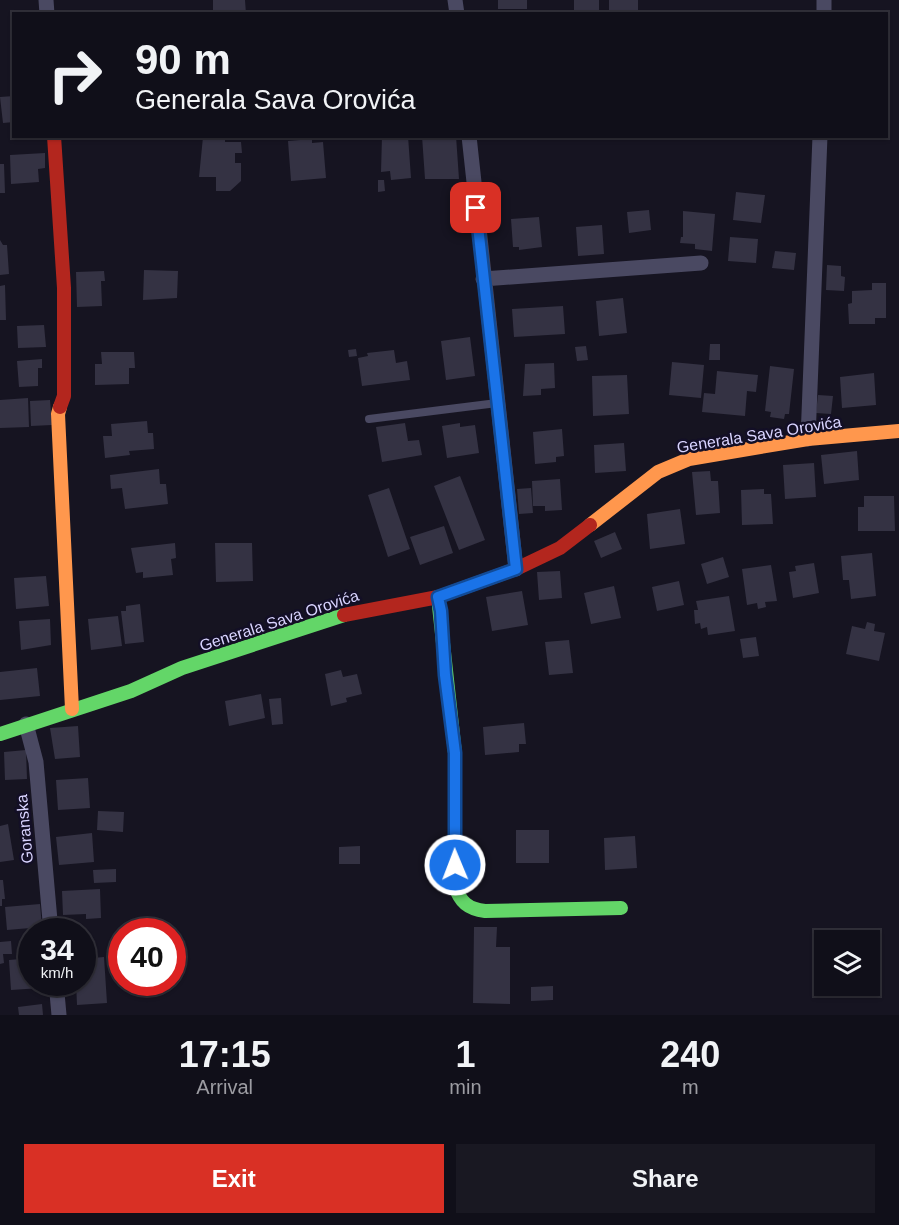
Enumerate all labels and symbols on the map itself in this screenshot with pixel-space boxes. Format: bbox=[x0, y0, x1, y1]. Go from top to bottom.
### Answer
pin bbox=[450, 182, 501, 233]
street label: Generala Sava Orovića bbox=[676, 413, 843, 456]
street label: Generala Sava Orovića bbox=[197, 587, 361, 654]
street label: Goranska bbox=[13, 794, 36, 864]
position arrow bbox=[423, 833, 487, 897]
speed limit sign: 40 bbox=[108, 918, 186, 996]

